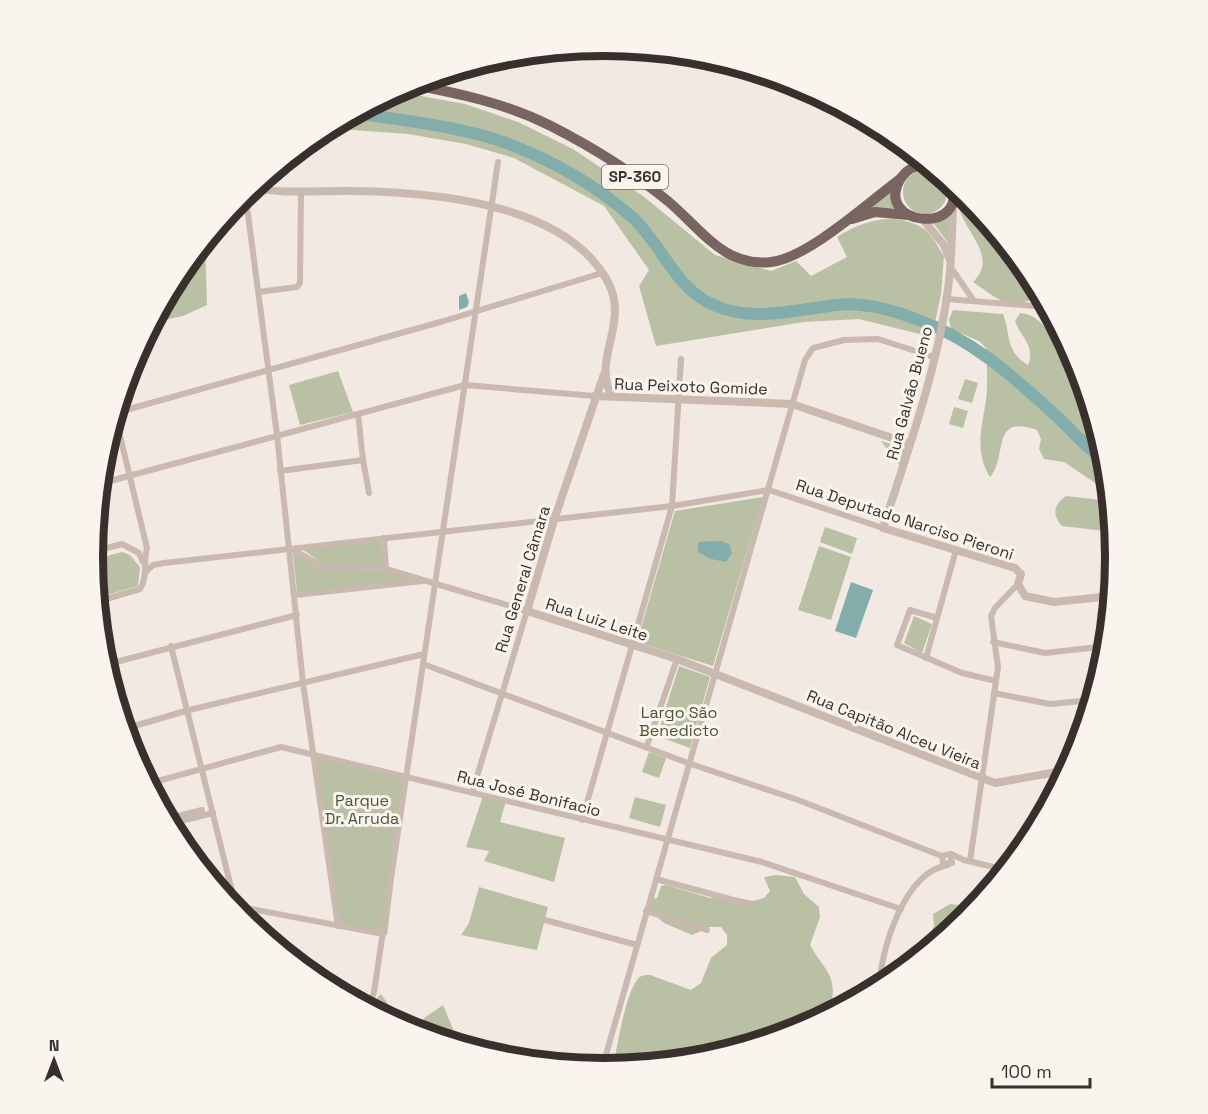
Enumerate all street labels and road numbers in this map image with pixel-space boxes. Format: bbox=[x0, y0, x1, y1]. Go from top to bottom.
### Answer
road number: SP-360 bbox=[602, 165, 668, 189]
street label: Rua Galvão Bueno bbox=[882, 324, 937, 462]
street label: Rua Peixoto Gomide bbox=[614, 373, 768, 400]
street label: Rua Deputado Narciso Pieroni bbox=[793, 474, 1016, 565]
street label: Rua General Câmara bbox=[490, 503, 555, 655]
street label: Rua Luiz Leite bbox=[543, 593, 651, 646]
street label: Rua Capitão Alceu Vieira bbox=[804, 685, 984, 774]
street label: Rua José Bonifacio bbox=[455, 765, 603, 822]

